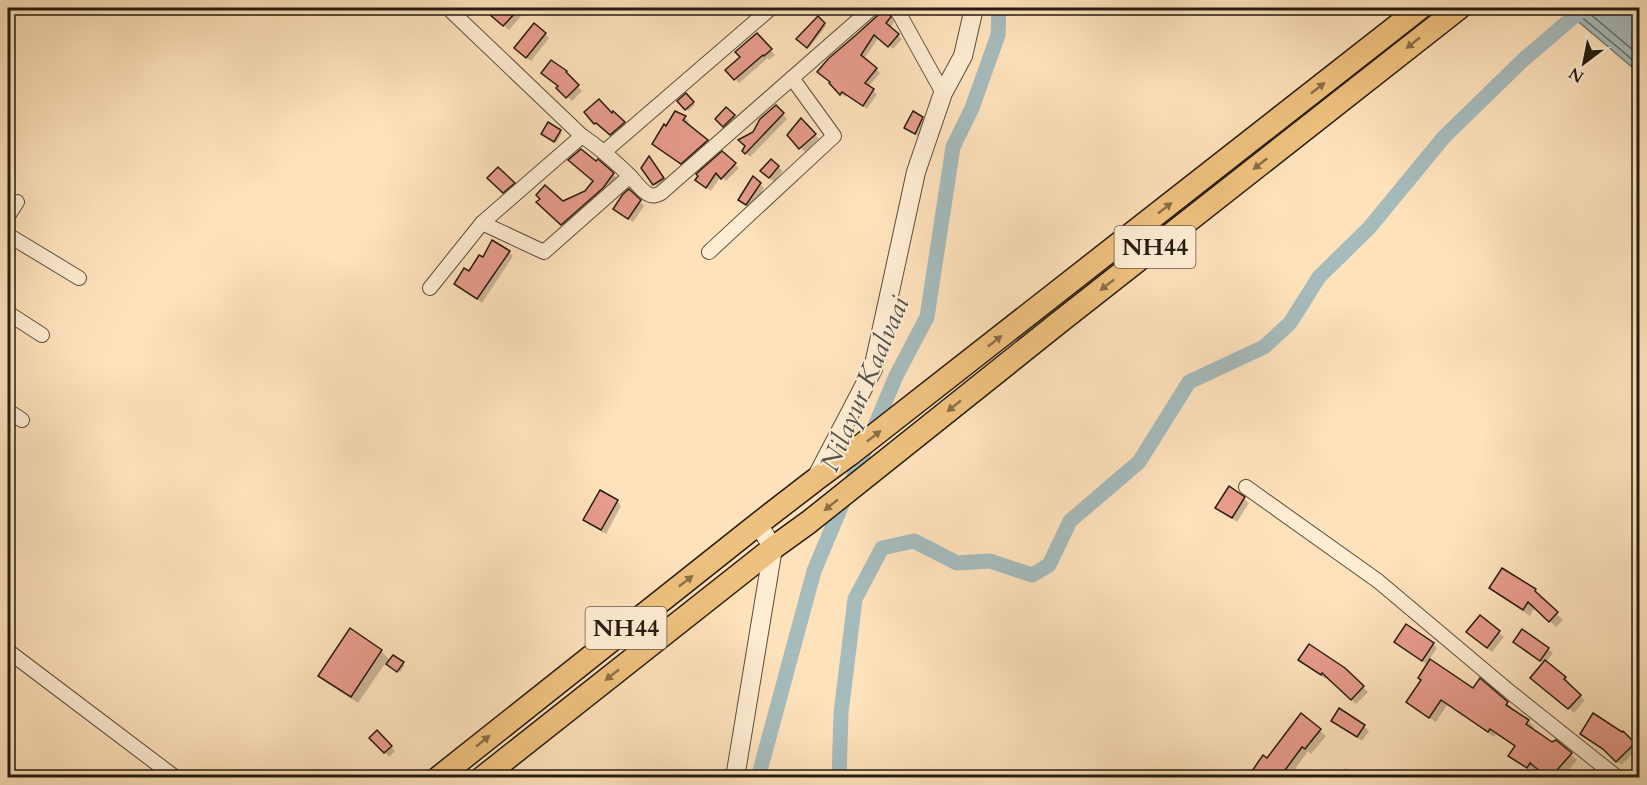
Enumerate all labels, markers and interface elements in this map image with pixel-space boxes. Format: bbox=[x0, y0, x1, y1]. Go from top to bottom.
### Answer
north arrow bbox=[1554, 33, 1614, 93]
one-way arrow bbox=[1405, 37, 1421, 50]
text: N bbox=[1565, 62, 1588, 88]
one-way arrow bbox=[1310, 81, 1326, 94]
one-way arrow bbox=[1252, 158, 1268, 171]
one-way arrow bbox=[1157, 203, 1172, 215]
road number: NH44 bbox=[1114, 226, 1196, 268]
one-way arrow bbox=[1099, 278, 1115, 291]
water label: Nilayur Kaalvaai bbox=[812, 290, 919, 477]
one-way arrow bbox=[987, 336, 1002, 348]
one-way arrow bbox=[947, 400, 962, 412]
one-way arrow bbox=[866, 429, 882, 442]
one-way arrow bbox=[823, 499, 839, 512]
one-way arrow bbox=[678, 575, 693, 587]
road number: NH44 bbox=[586, 607, 666, 649]
one-way arrow bbox=[604, 669, 620, 682]
one-way arrow bbox=[476, 735, 491, 748]

